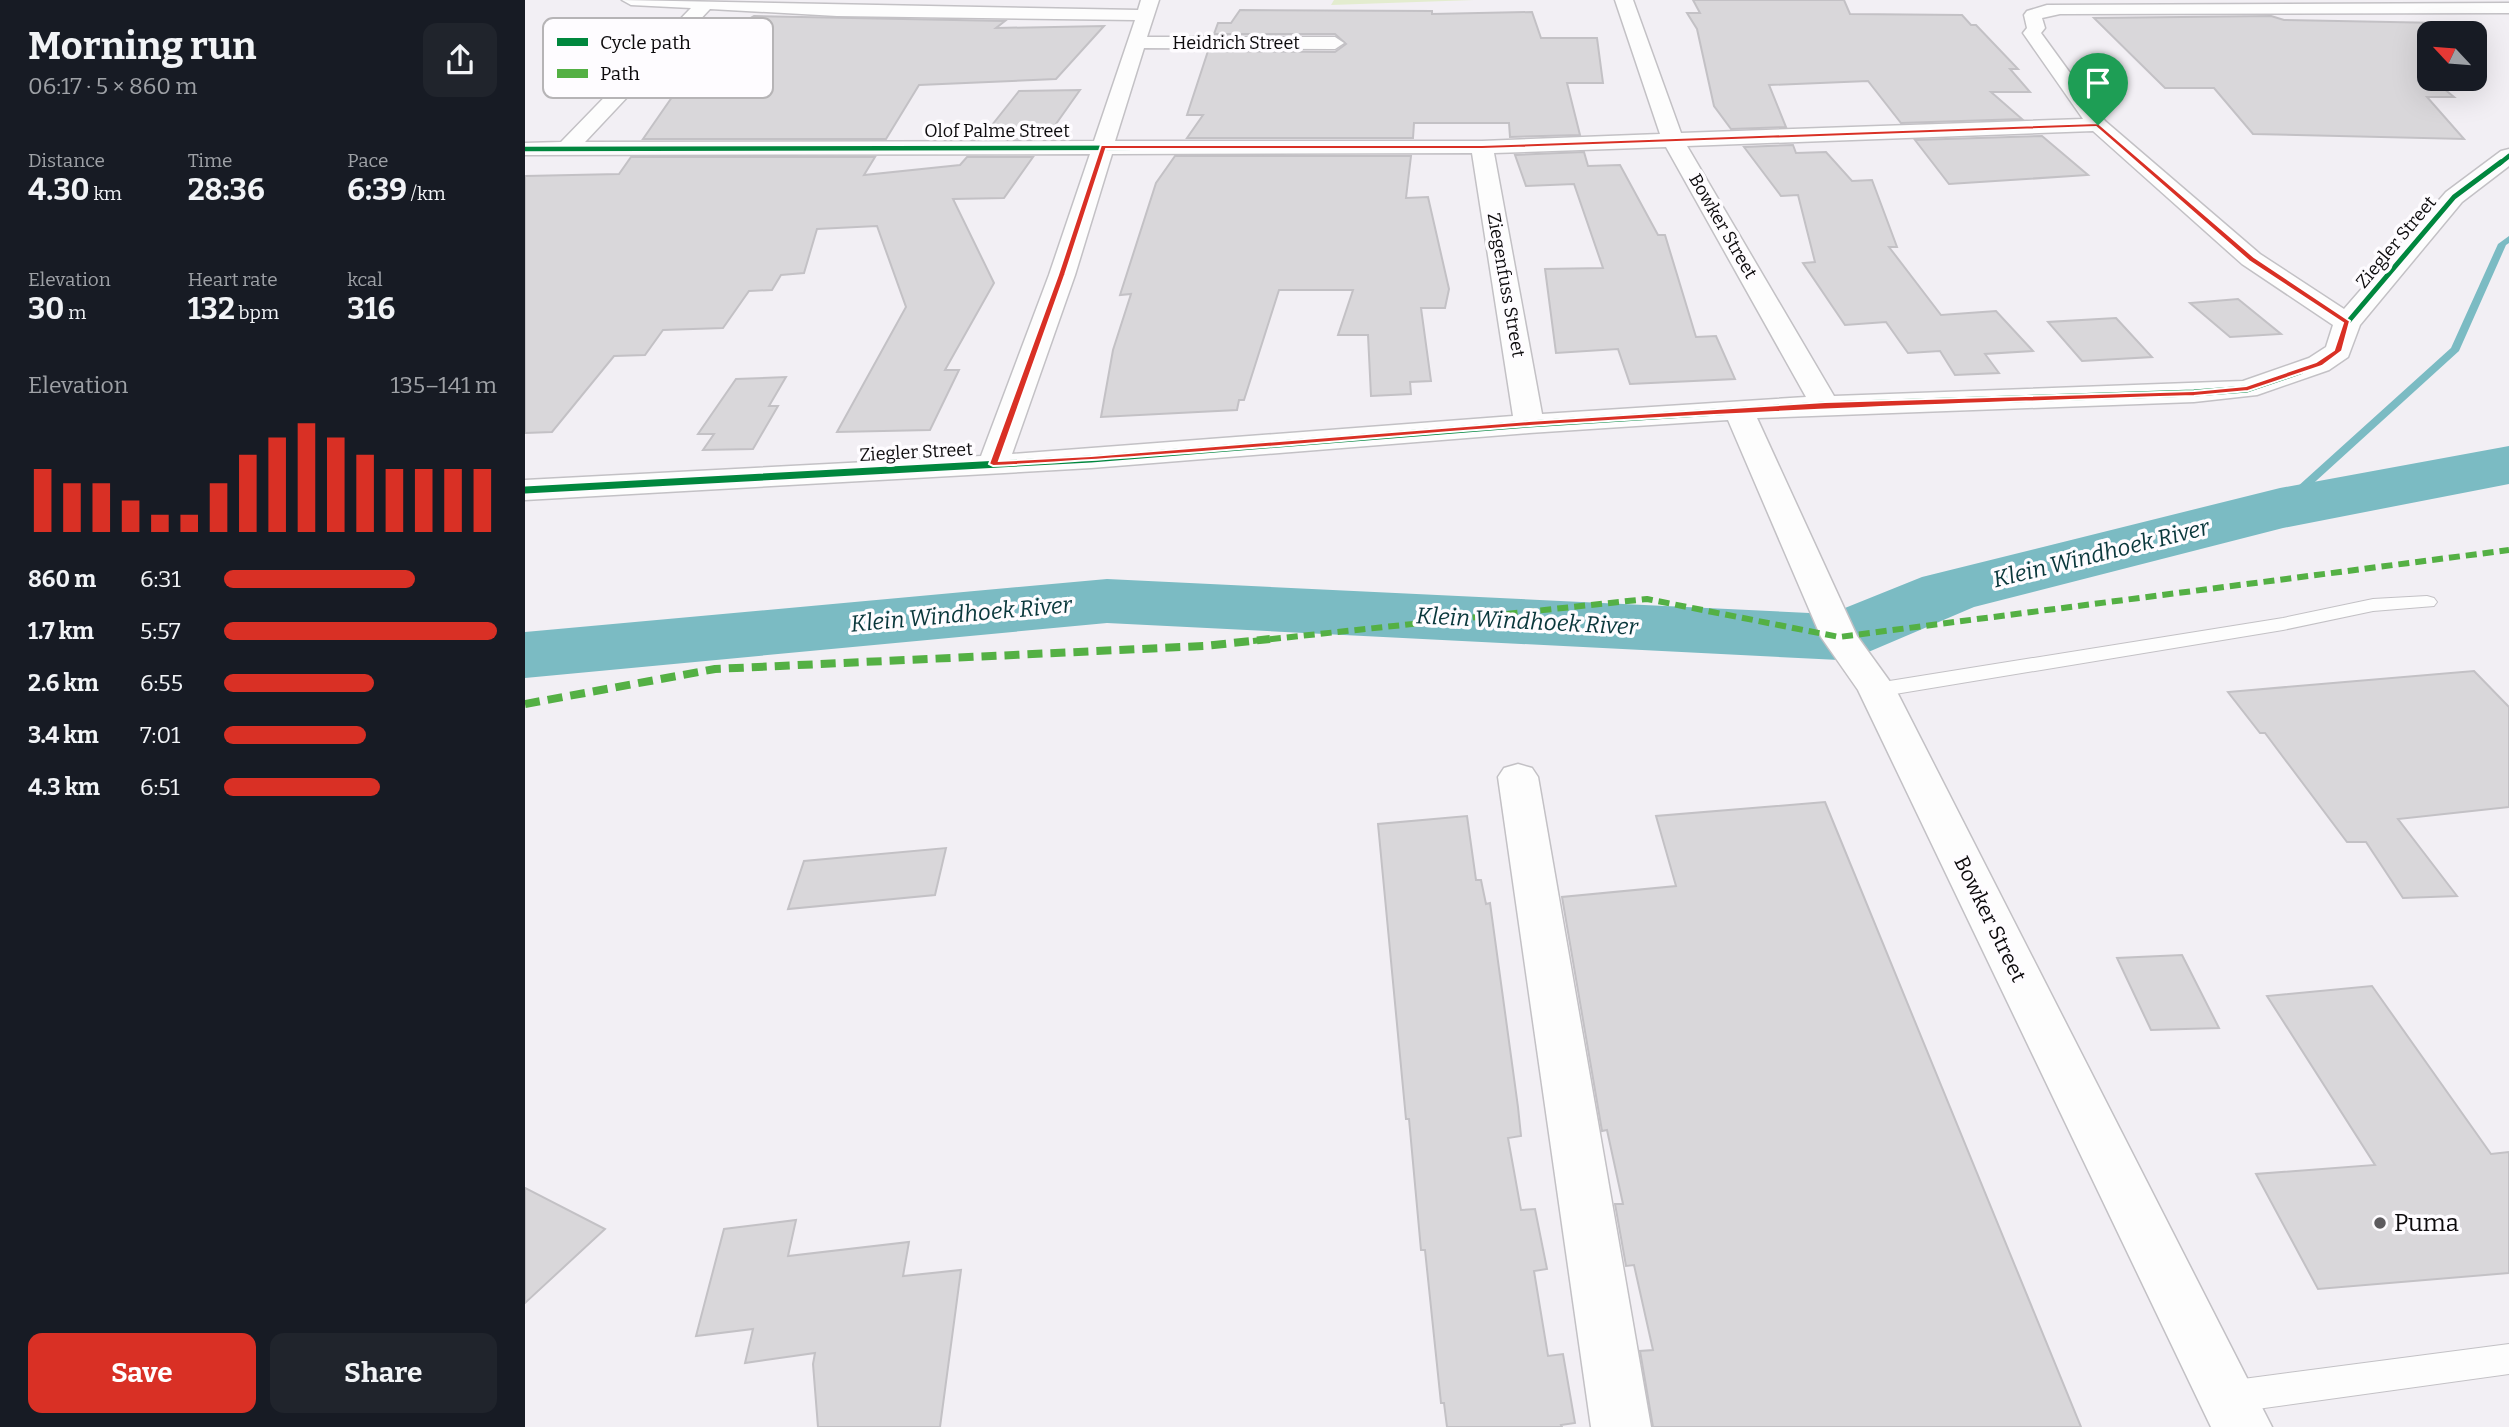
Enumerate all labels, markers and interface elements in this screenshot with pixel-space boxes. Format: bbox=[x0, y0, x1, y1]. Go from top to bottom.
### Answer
legend bbox=[543, 18, 773, 98]
north arrow bbox=[2417, 21, 2487, 91]
map controls bbox=[2417, 21, 2487, 91]
text: Morning run bbox=[28, 23, 256, 69]
button: share bbox=[423, 23, 497, 97]
text: Cycle path bbox=[600, 31, 691, 54]
street label: Heidrich Street bbox=[1172, 32, 1300, 54]
pin bbox=[2068, 53, 2128, 125]
text: Path bbox=[600, 62, 640, 85]
icon: arrive bbox=[2079, 64, 2117, 102]
text: 06:17 · 5 × 860 m bbox=[28, 72, 198, 100]
street label: Olof Palme Street bbox=[924, 120, 1070, 142]
text: Distance bbox=[28, 149, 105, 172]
text: Time bbox=[188, 149, 233, 172]
text: Pace bbox=[347, 149, 388, 172]
street label: Bowker Street bbox=[1684, 170, 1762, 283]
text: 4.30 bbox=[28, 172, 90, 208]
text: 28:36 bbox=[188, 172, 265, 208]
text: 6:39 bbox=[347, 172, 407, 208]
text: km bbox=[90, 182, 122, 205]
text: /km bbox=[407, 182, 446, 205]
street label: Ziegler Street bbox=[2351, 191, 2441, 292]
street label: Ziegenfuss Street bbox=[1482, 211, 1530, 359]
text: Elevation bbox=[28, 268, 111, 291]
text: Heart rate bbox=[188, 268, 278, 291]
text: kcal bbox=[347, 268, 383, 291]
text: 30 bbox=[28, 291, 64, 327]
text: 132 bbox=[188, 291, 235, 327]
text: 316 bbox=[347, 291, 395, 327]
text: m bbox=[64, 301, 86, 324]
text: bpm bbox=[235, 301, 279, 324]
text: Elevation bbox=[28, 371, 128, 399]
text: 135–141 m bbox=[390, 371, 497, 399]
street label: Ziegler Street bbox=[859, 438, 974, 466]
water label: Klein Windhoek River bbox=[1990, 512, 2214, 593]
text: 860 m bbox=[28, 565, 96, 593]
text: 6:31 bbox=[140, 565, 181, 593]
water label: Klein Windhoek River bbox=[849, 590, 1074, 638]
water label: Klein Windhoek River bbox=[1415, 601, 1640, 641]
text: 1.7 km bbox=[28, 617, 94, 645]
text: 5:57 bbox=[140, 617, 181, 645]
text: 2.6 km bbox=[28, 669, 99, 697]
text: 6:55 bbox=[140, 669, 183, 697]
text: 3.4 km bbox=[28, 721, 99, 749]
text: 7:01 bbox=[140, 721, 180, 749]
text: 4.3 km bbox=[28, 773, 100, 801]
text: 6:51 bbox=[140, 773, 180, 801]
street label: Bowker Street bbox=[1948, 852, 2032, 987]
place label: Puma bbox=[2394, 1209, 2459, 1237]
marker: Puma bbox=[2372, 1215, 2388, 1231]
button: Save bbox=[28, 1333, 256, 1413]
button: Share bbox=[270, 1333, 497, 1413]

